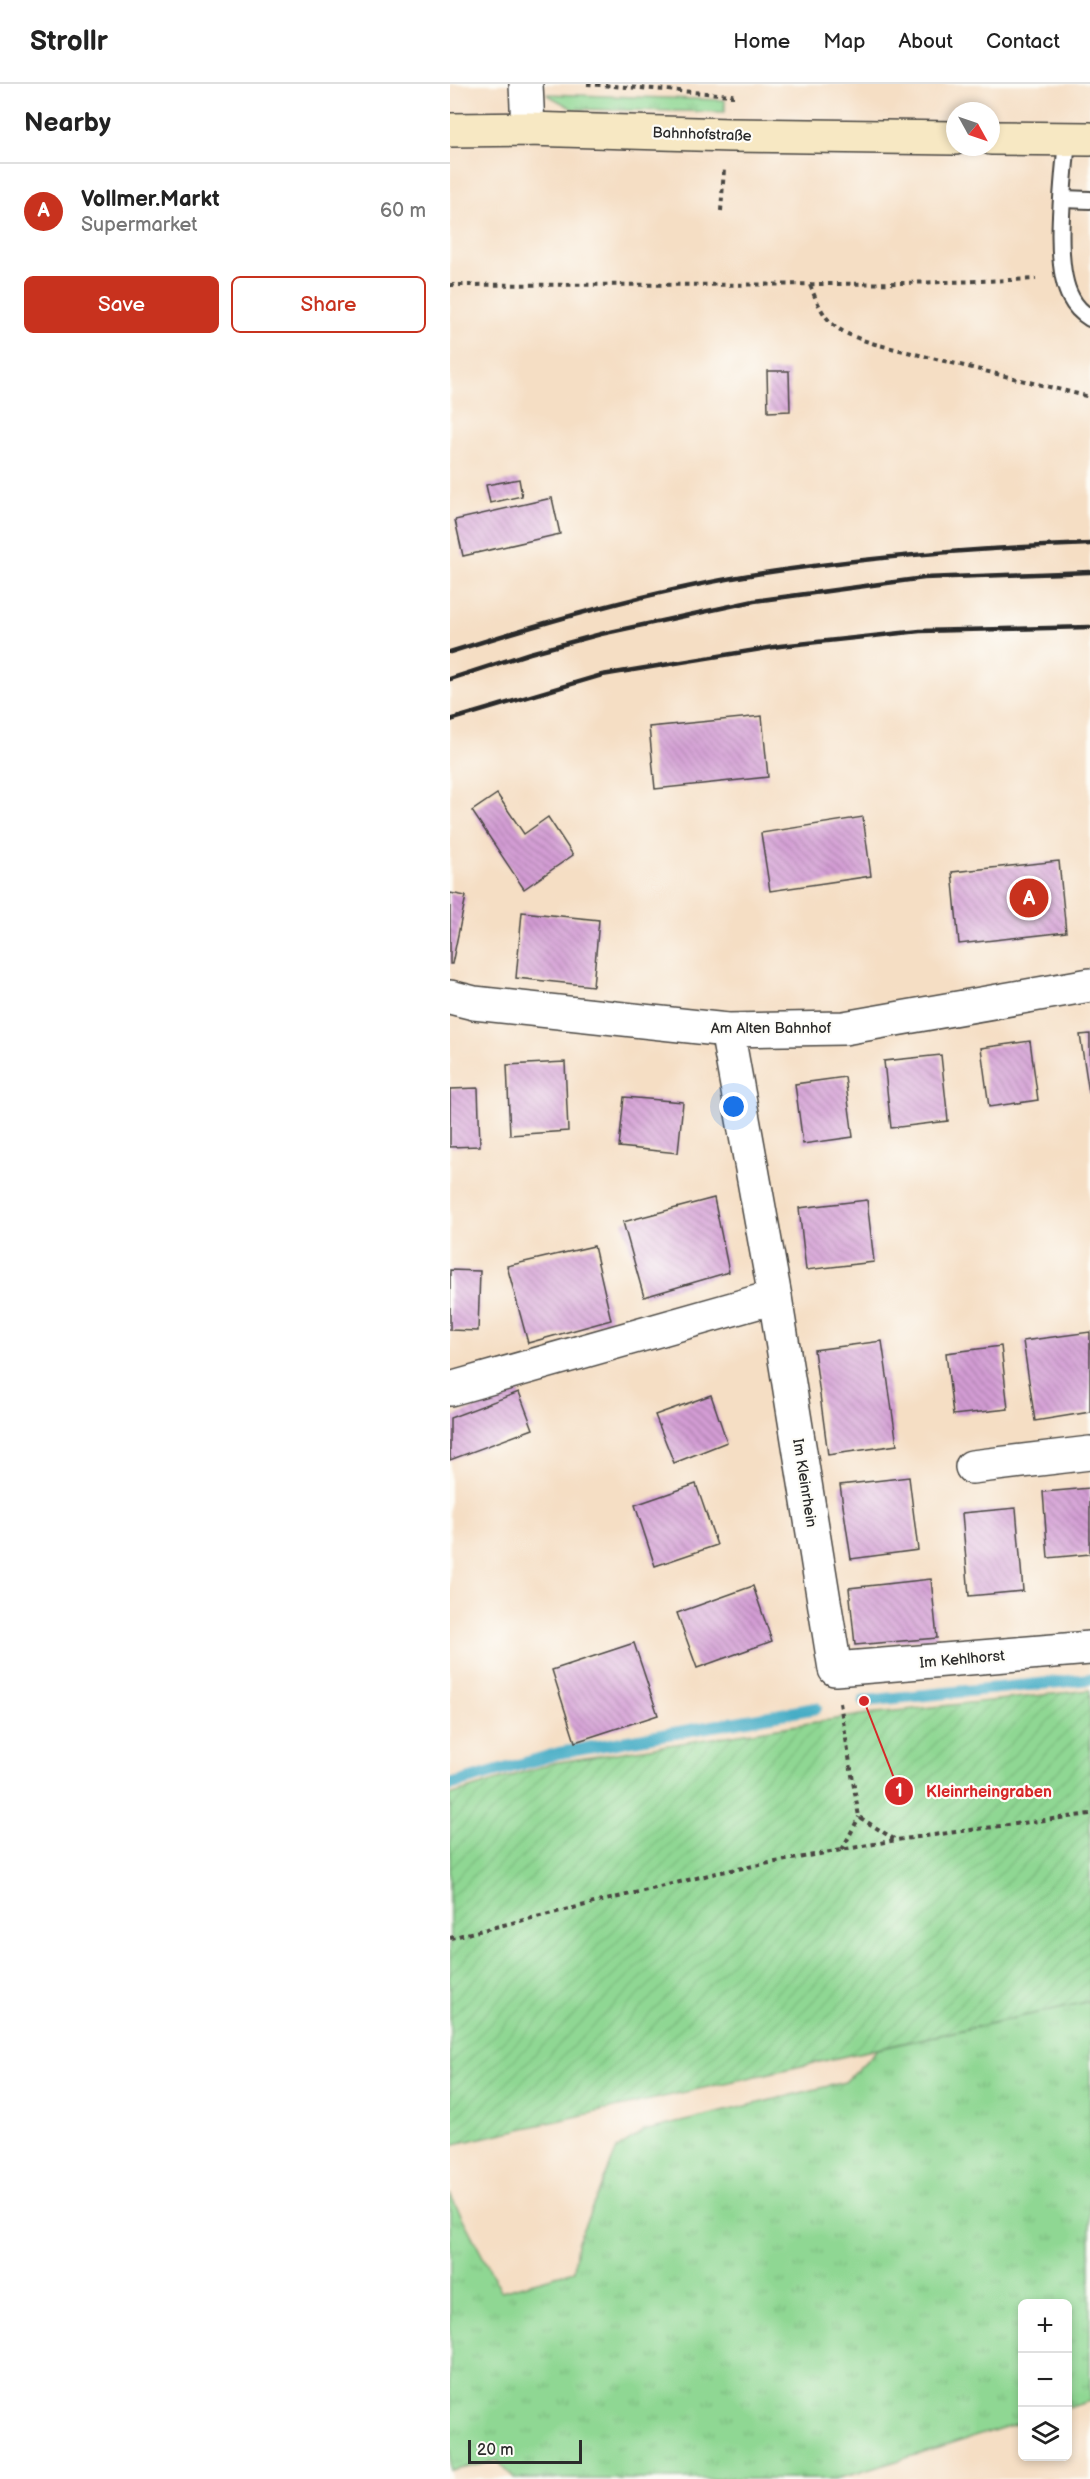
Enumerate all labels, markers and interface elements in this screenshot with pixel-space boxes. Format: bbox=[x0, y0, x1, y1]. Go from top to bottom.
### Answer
text: Strollr bbox=[30, 25, 108, 58]
text: Home bbox=[733, 29, 790, 54]
text: Map bbox=[823, 29, 865, 54]
text: About bbox=[898, 29, 953, 54]
text: Contact bbox=[986, 29, 1060, 54]
north arrow bbox=[946, 102, 1000, 156]
text: Nearby bbox=[24, 108, 111, 139]
street label: Bahnhofstraße bbox=[652, 123, 752, 146]
text: Vollmer.Markt bbox=[81, 186, 220, 213]
text: A bbox=[37, 199, 50, 223]
text: 60 m bbox=[380, 199, 426, 223]
text: Supermarket bbox=[81, 213, 197, 237]
button: Save bbox=[24, 276, 219, 333]
button: Share bbox=[231, 276, 426, 333]
pin: A bbox=[1010, 876, 1048, 920]
street label: Am Alten Bahnhof bbox=[711, 1019, 832, 1038]
your location bbox=[719, 1092, 748, 1121]
street label: Im Kleinrhein bbox=[788, 1437, 821, 1529]
street label: Im Kehlhorst bbox=[919, 1646, 1006, 1673]
callout: Kleinrheingraben bbox=[884, 1774, 1064, 1808]
text: 1 bbox=[895, 1781, 903, 1802]
text: Kleinrheingraben bbox=[926, 1783, 1052, 1802]
map controls bbox=[1018, 2299, 1072, 2461]
button: + bbox=[1018, 2299, 1072, 2353]
button: − bbox=[1018, 2353, 1072, 2407]
button: layers bbox=[1018, 2407, 1072, 2461]
scale bar bbox=[468, 2437, 582, 2464]
text: 20 m bbox=[477, 2441, 513, 2460]

